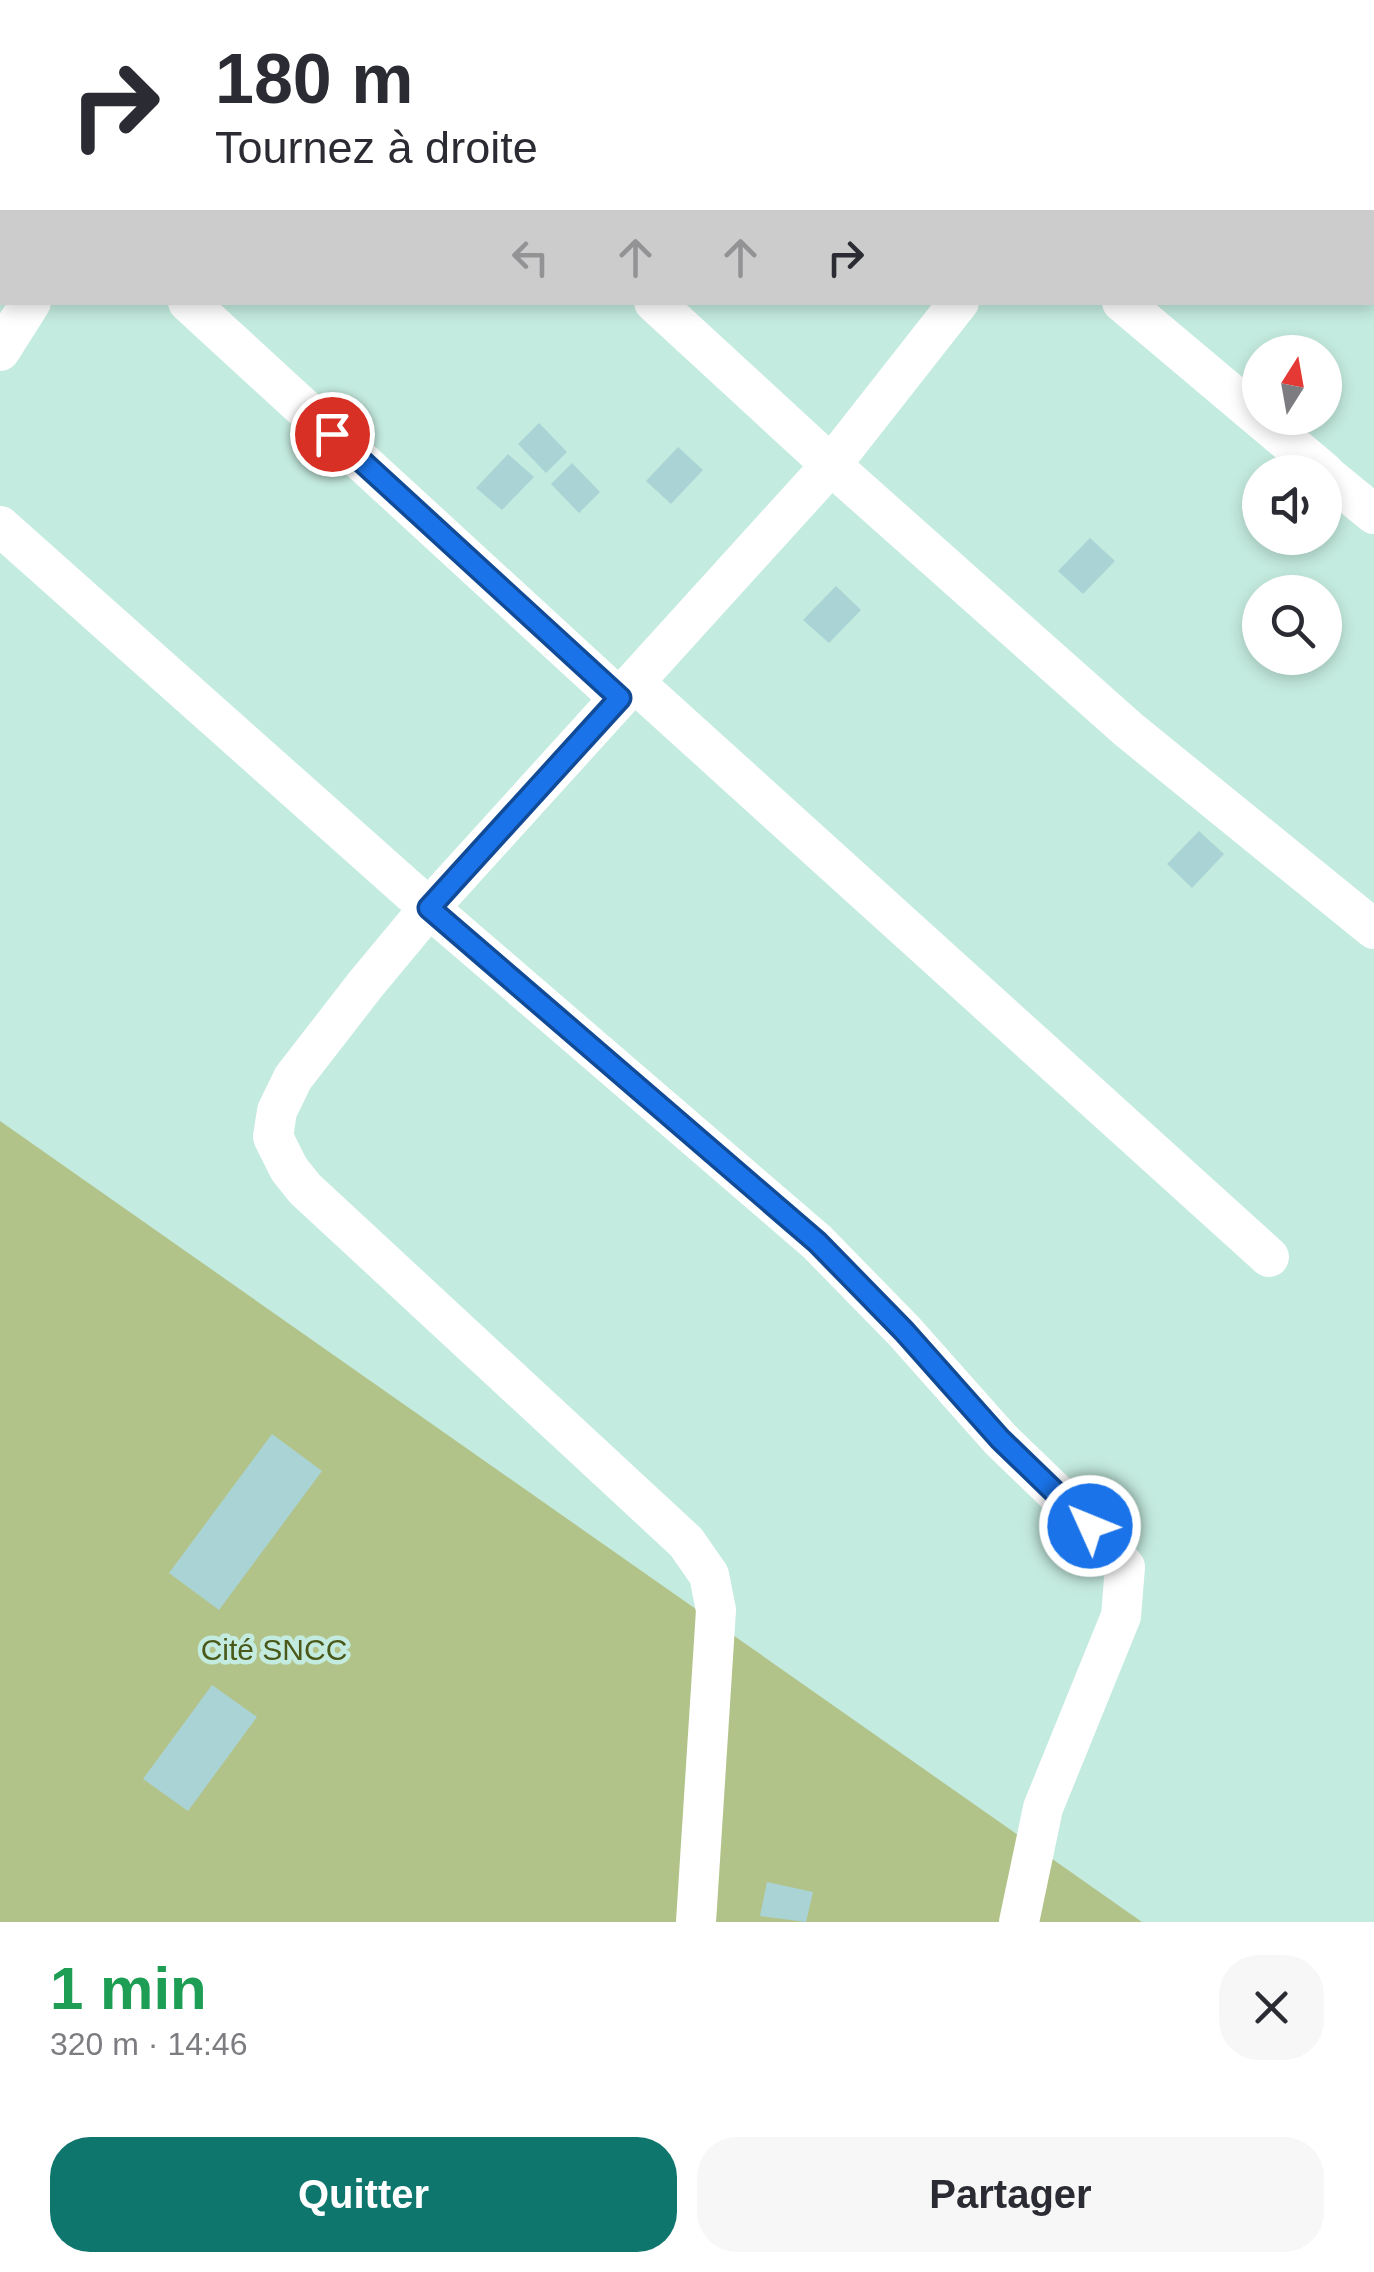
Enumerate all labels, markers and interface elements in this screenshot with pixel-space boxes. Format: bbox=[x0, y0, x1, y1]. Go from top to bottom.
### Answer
icon: right bbox=[50, 40, 180, 170]
text: 180 m bbox=[215, 40, 413, 118]
text: Tournez à droite bbox=[215, 122, 538, 173]
icon: left bbox=[503, 230, 558, 285]
icon: ahead bbox=[608, 230, 663, 285]
icon: ahead bbox=[713, 230, 768, 285]
icon: right bbox=[818, 230, 873, 285]
north arrow bbox=[1242, 335, 1342, 435]
map controls bbox=[1242, 335, 1342, 675]
pin bbox=[290, 392, 375, 477]
icon: arrive bbox=[305, 407, 360, 462]
button: sound bbox=[1242, 455, 1342, 555]
button: search bbox=[1242, 575, 1342, 675]
position arrow bbox=[1038, 1474, 1142, 1578]
park label: Cité SNCC bbox=[201, 1633, 347, 1666]
text: 1 min bbox=[50, 1955, 207, 2022]
button: close bbox=[1219, 1955, 1324, 2060]
text: 320 m · 14:46 bbox=[50, 2026, 247, 2062]
button: Quitter bbox=[50, 2137, 677, 2252]
button: Partager bbox=[697, 2137, 1324, 2252]

